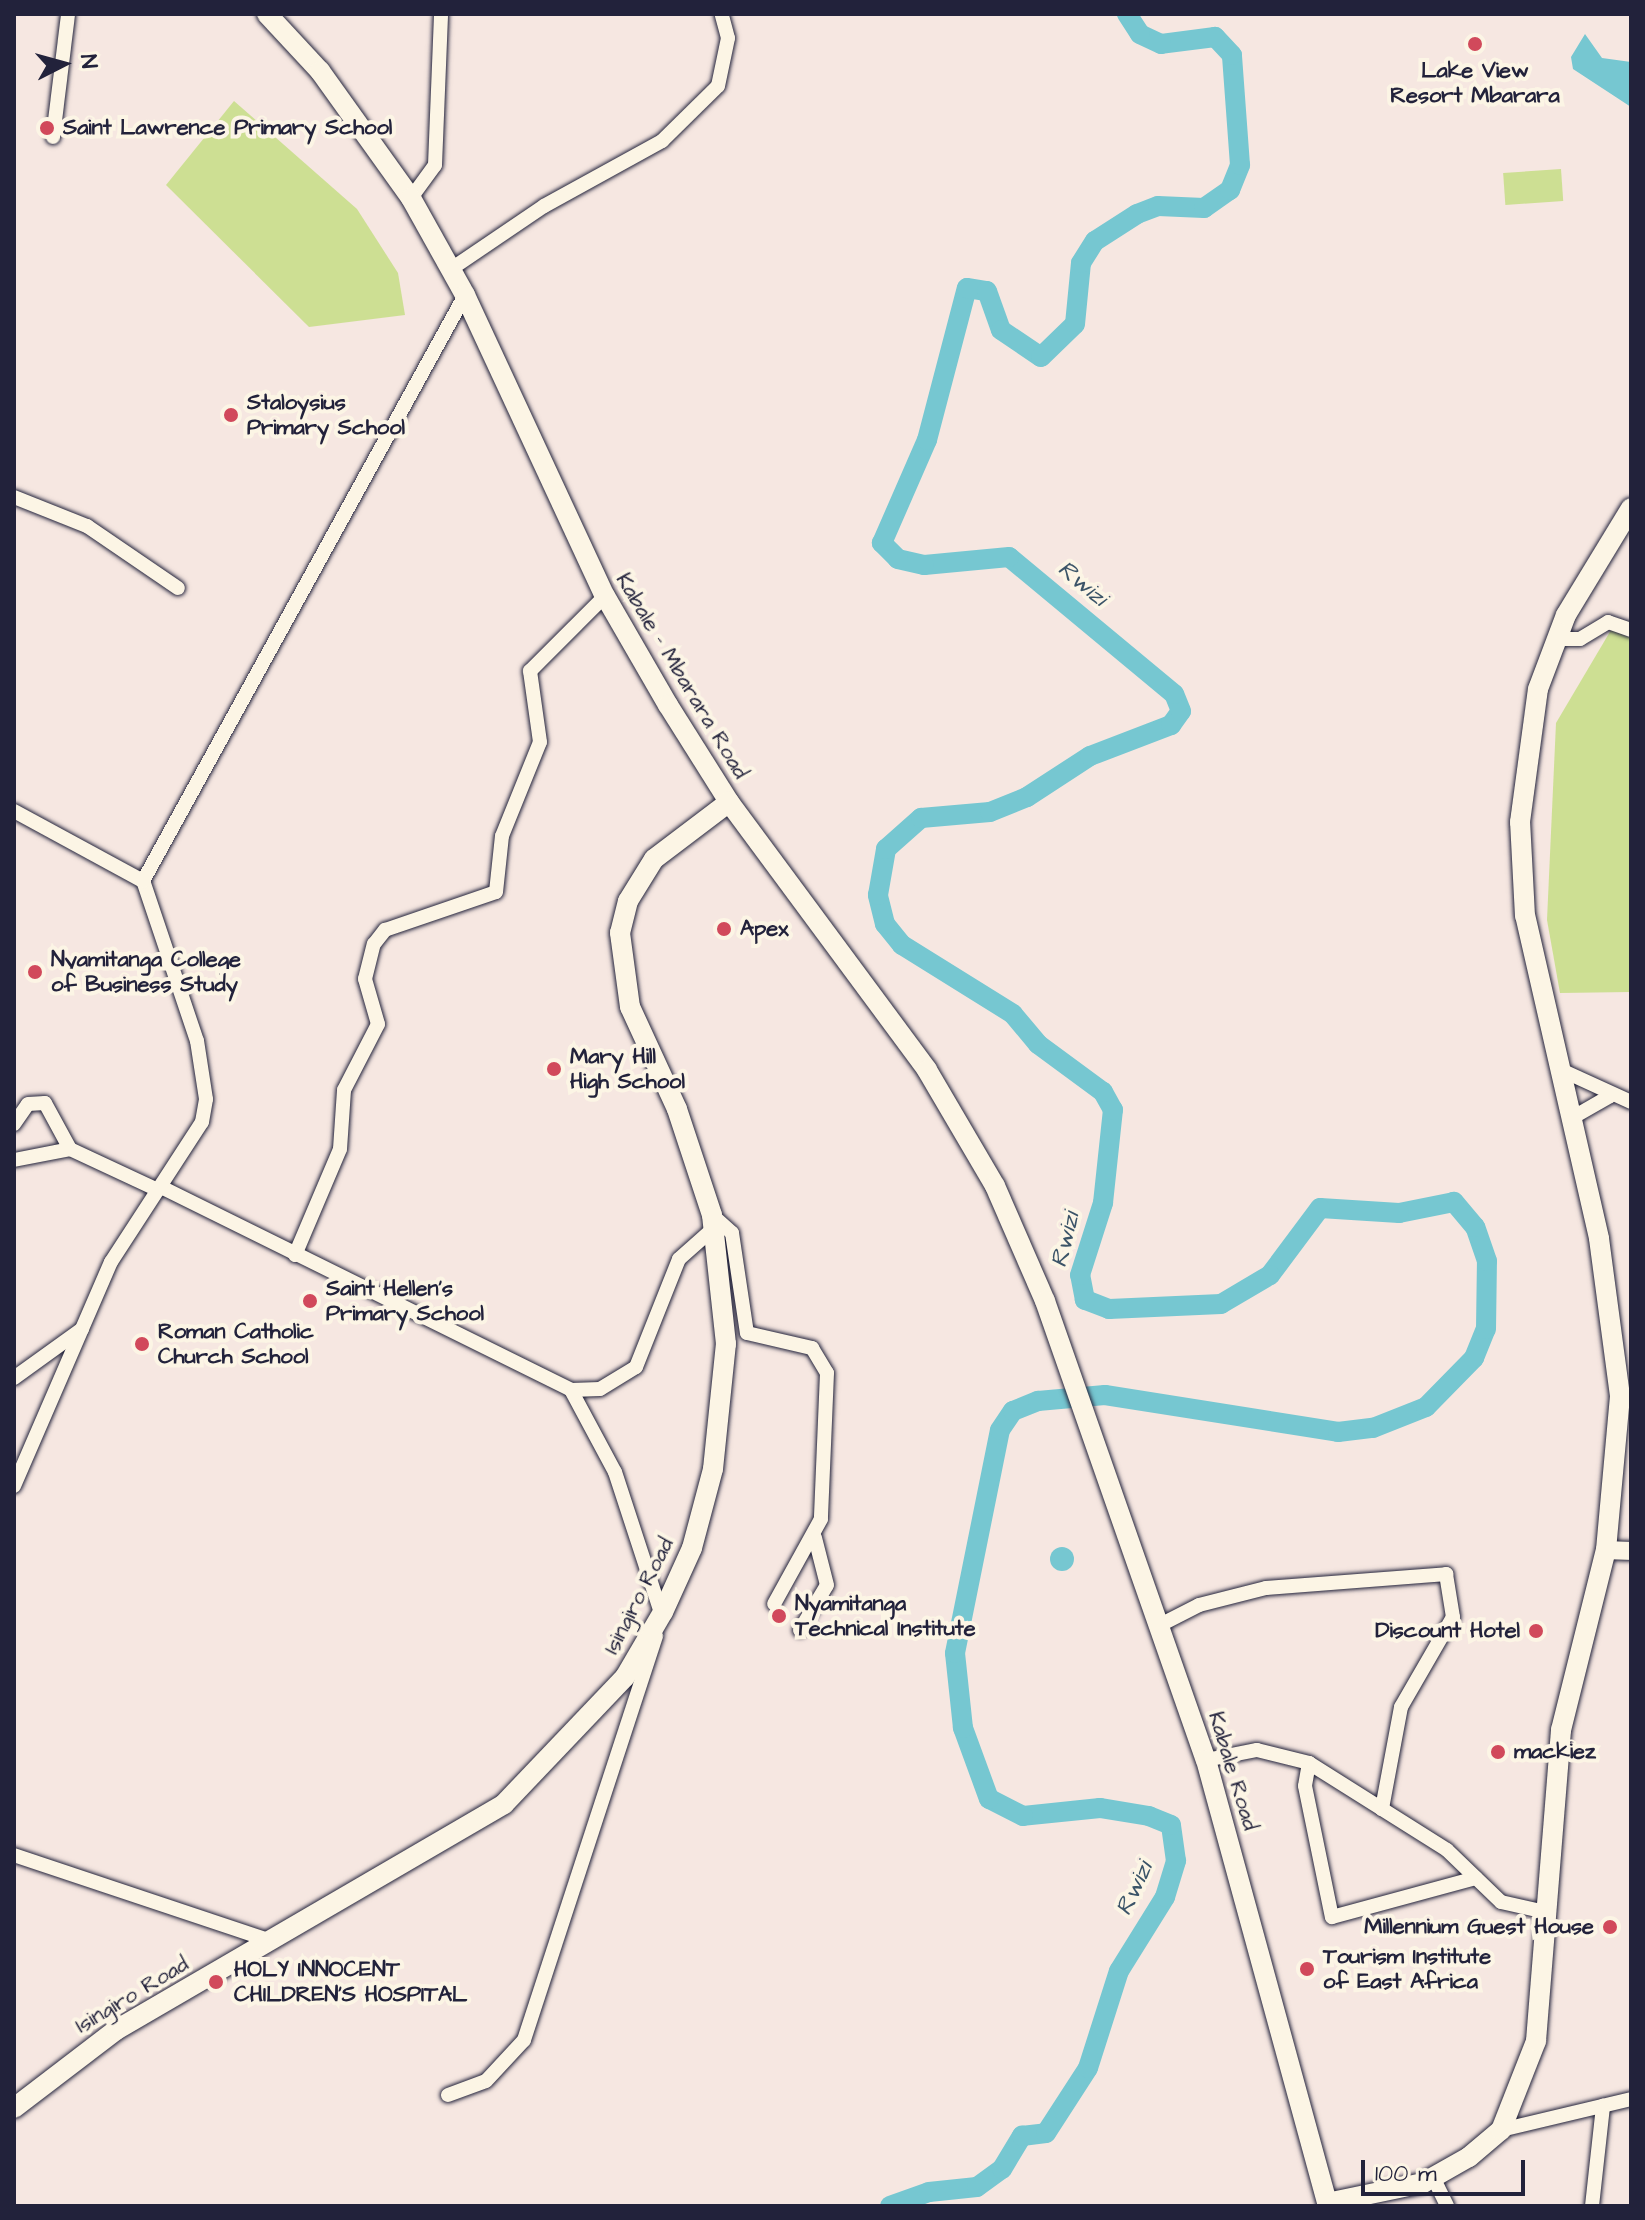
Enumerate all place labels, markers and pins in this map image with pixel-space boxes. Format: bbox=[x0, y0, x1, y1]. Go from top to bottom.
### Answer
marker: Lake View Resort Mbarara bbox=[1466, 35, 1484, 53]
place label: Lake View Resort Mbarara bbox=[1390, 57, 1560, 108]
place label: Saint Lawrence Primary School bbox=[63, 115, 392, 141]
marker: Saint Lawrence Primary School bbox=[38, 119, 56, 137]
place label: Staloysius Primary School bbox=[247, 389, 405, 440]
marker: Staloysius Primary School bbox=[222, 406, 240, 424]
place label: Apex bbox=[740, 916, 789, 942]
marker: Apex bbox=[715, 920, 733, 938]
place label: Nyamitanga College of Business Study bbox=[51, 946, 241, 998]
marker: Nyamitanga College of Business Study bbox=[26, 963, 44, 981]
place label: Mary Hill High School bbox=[570, 1043, 685, 1094]
marker: Mary Hill High School bbox=[545, 1060, 563, 1078]
place label: Saint Hellen's Primary School bbox=[326, 1275, 484, 1326]
marker: Saint Hellen's Primary School bbox=[301, 1292, 319, 1310]
place label: Roman Catholic Church School bbox=[158, 1318, 314, 1370]
marker: Roman Catholic Church School bbox=[133, 1335, 151, 1353]
place label: Nyamitanga Technical Institute bbox=[795, 1590, 976, 1642]
marker: Nyamitanga Technical Institute bbox=[770, 1607, 788, 1625]
place label: Discount Hotel bbox=[1375, 1618, 1520, 1644]
marker: Discount Hotel bbox=[1527, 1622, 1545, 1640]
place label: mackiez bbox=[1514, 1739, 1596, 1765]
marker: mackiez bbox=[1489, 1743, 1507, 1761]
place label: Millennium Guest House bbox=[1364, 1914, 1594, 1940]
marker: Millennium Guest House bbox=[1601, 1918, 1619, 1936]
place label: Tourism Institute of East Africa bbox=[1323, 1943, 1491, 1994]
place label: HOLY INNOCENT CHILDREN'S HOSPITAL bbox=[234, 1956, 467, 2008]
marker: Tourism Institute of East Africa bbox=[1298, 1960, 1316, 1978]
marker: HOLY INNOCENT CHILDREN'S HOSPITAL bbox=[205, 1971, 227, 1993]

